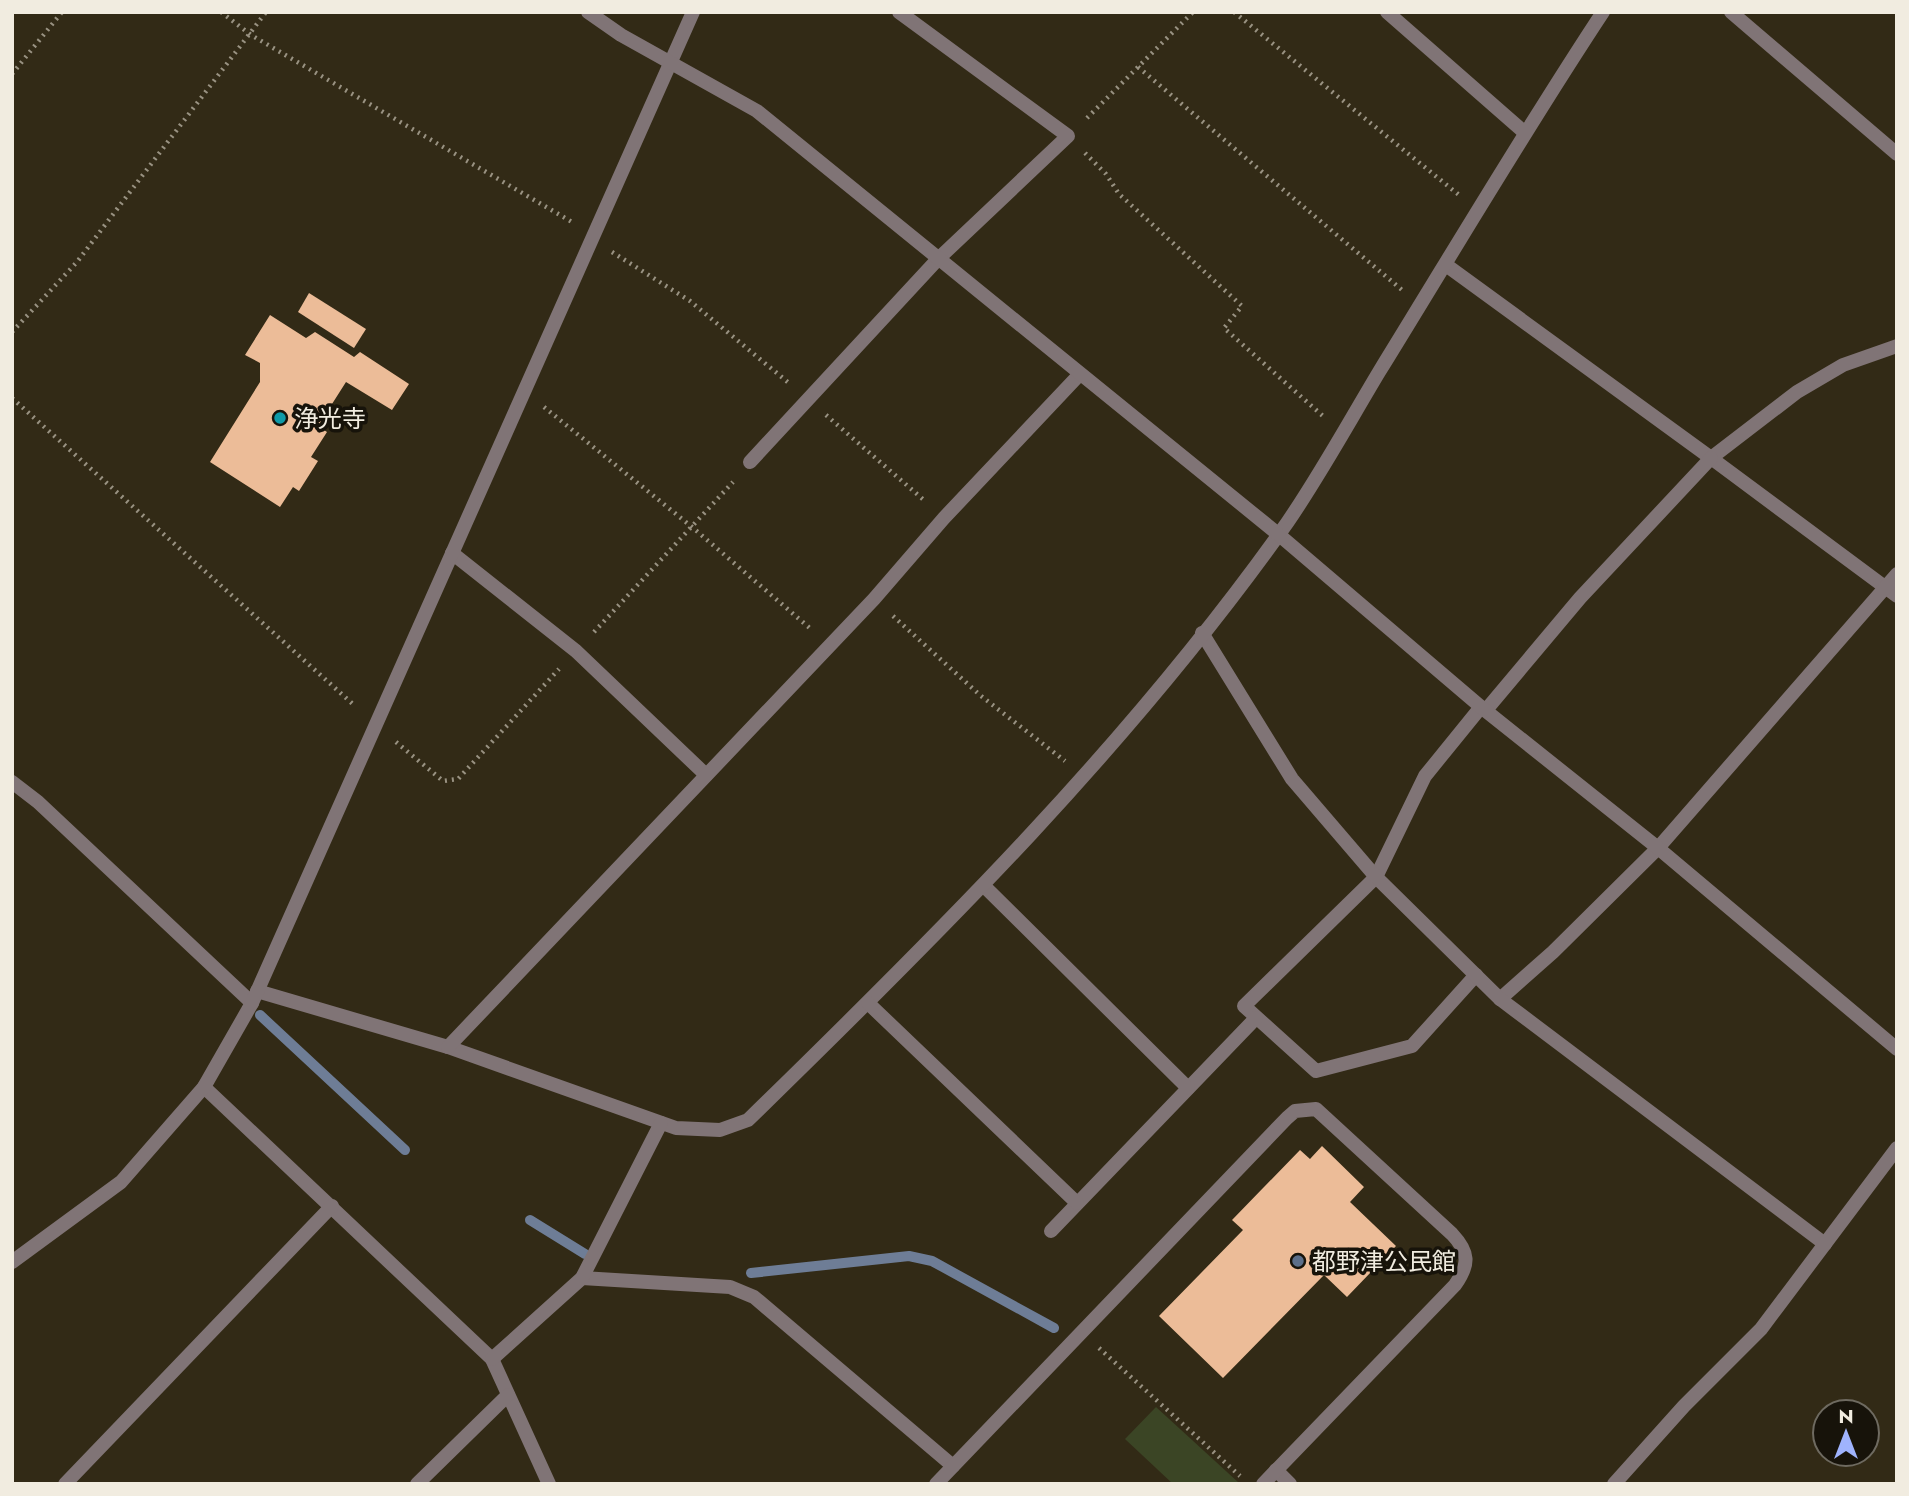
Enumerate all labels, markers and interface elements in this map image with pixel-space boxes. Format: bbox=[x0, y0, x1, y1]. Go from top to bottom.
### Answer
place label: 浄光寺 bbox=[294, 401, 366, 436]
marker: 浄光寺 bbox=[272, 410, 288, 426]
place label: 都野津公民館 bbox=[1312, 1244, 1456, 1279]
marker: 都野津公民館 bbox=[1290, 1253, 1306, 1269]
north arrow bbox=[1811, 1398, 1881, 1468]
text: N bbox=[1838, 1403, 1854, 1430]

